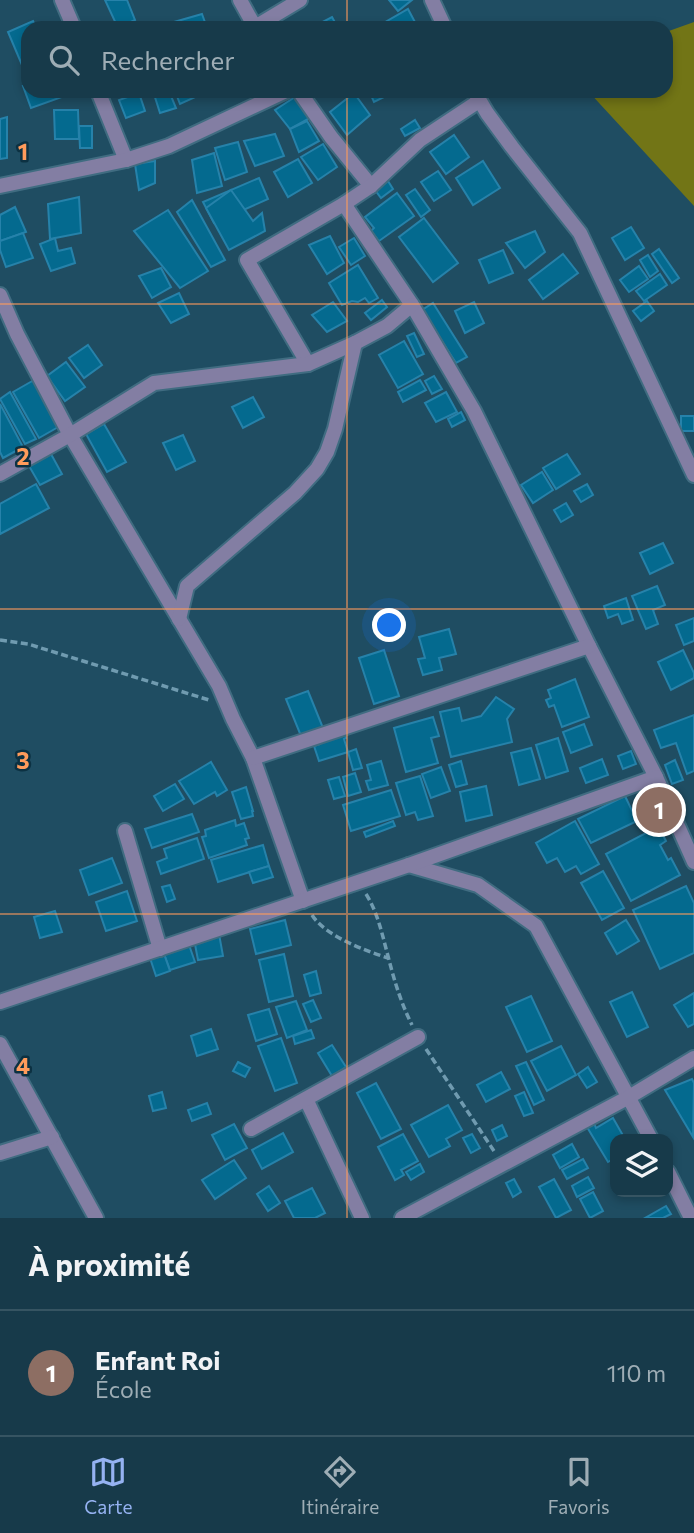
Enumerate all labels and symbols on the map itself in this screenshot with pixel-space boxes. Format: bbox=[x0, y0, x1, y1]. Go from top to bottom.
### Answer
text: 1 bbox=[18, 137, 28, 165]
text: 2 bbox=[16, 442, 30, 470]
your location bbox=[372, 608, 406, 642]
text: 3 bbox=[16, 746, 30, 774]
pin: 1 bbox=[636, 784, 682, 836]
text: 4 bbox=[16, 1051, 30, 1079]

